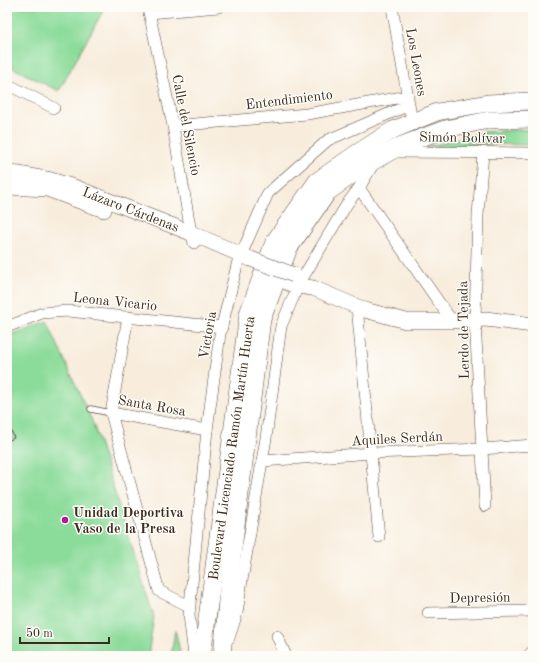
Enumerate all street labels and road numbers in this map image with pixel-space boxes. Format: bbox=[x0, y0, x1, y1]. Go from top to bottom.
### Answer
street label: Los Leones bbox=[403, 27, 429, 97]
street label: Calle del Silencio bbox=[169, 73, 203, 177]
street label: Entendimiento bbox=[245, 88, 334, 112]
street label: Simón Bolívar bbox=[419, 130, 505, 146]
street label: Lázaro Cárdenas bbox=[80, 185, 181, 235]
street label: Lerdo de Tejada bbox=[456, 281, 472, 379]
street label: Leona Vicario bbox=[72, 291, 158, 313]
street label: Victoria bbox=[197, 310, 219, 360]
street label: Boulevard Licenciado Ramón Martín Huerta bbox=[206, 315, 258, 581]
street label: Santa Rosa bbox=[117, 393, 187, 419]
street label: Aquiles Serdán bbox=[351, 430, 444, 448]
street label: Depresión bbox=[449, 590, 511, 606]

